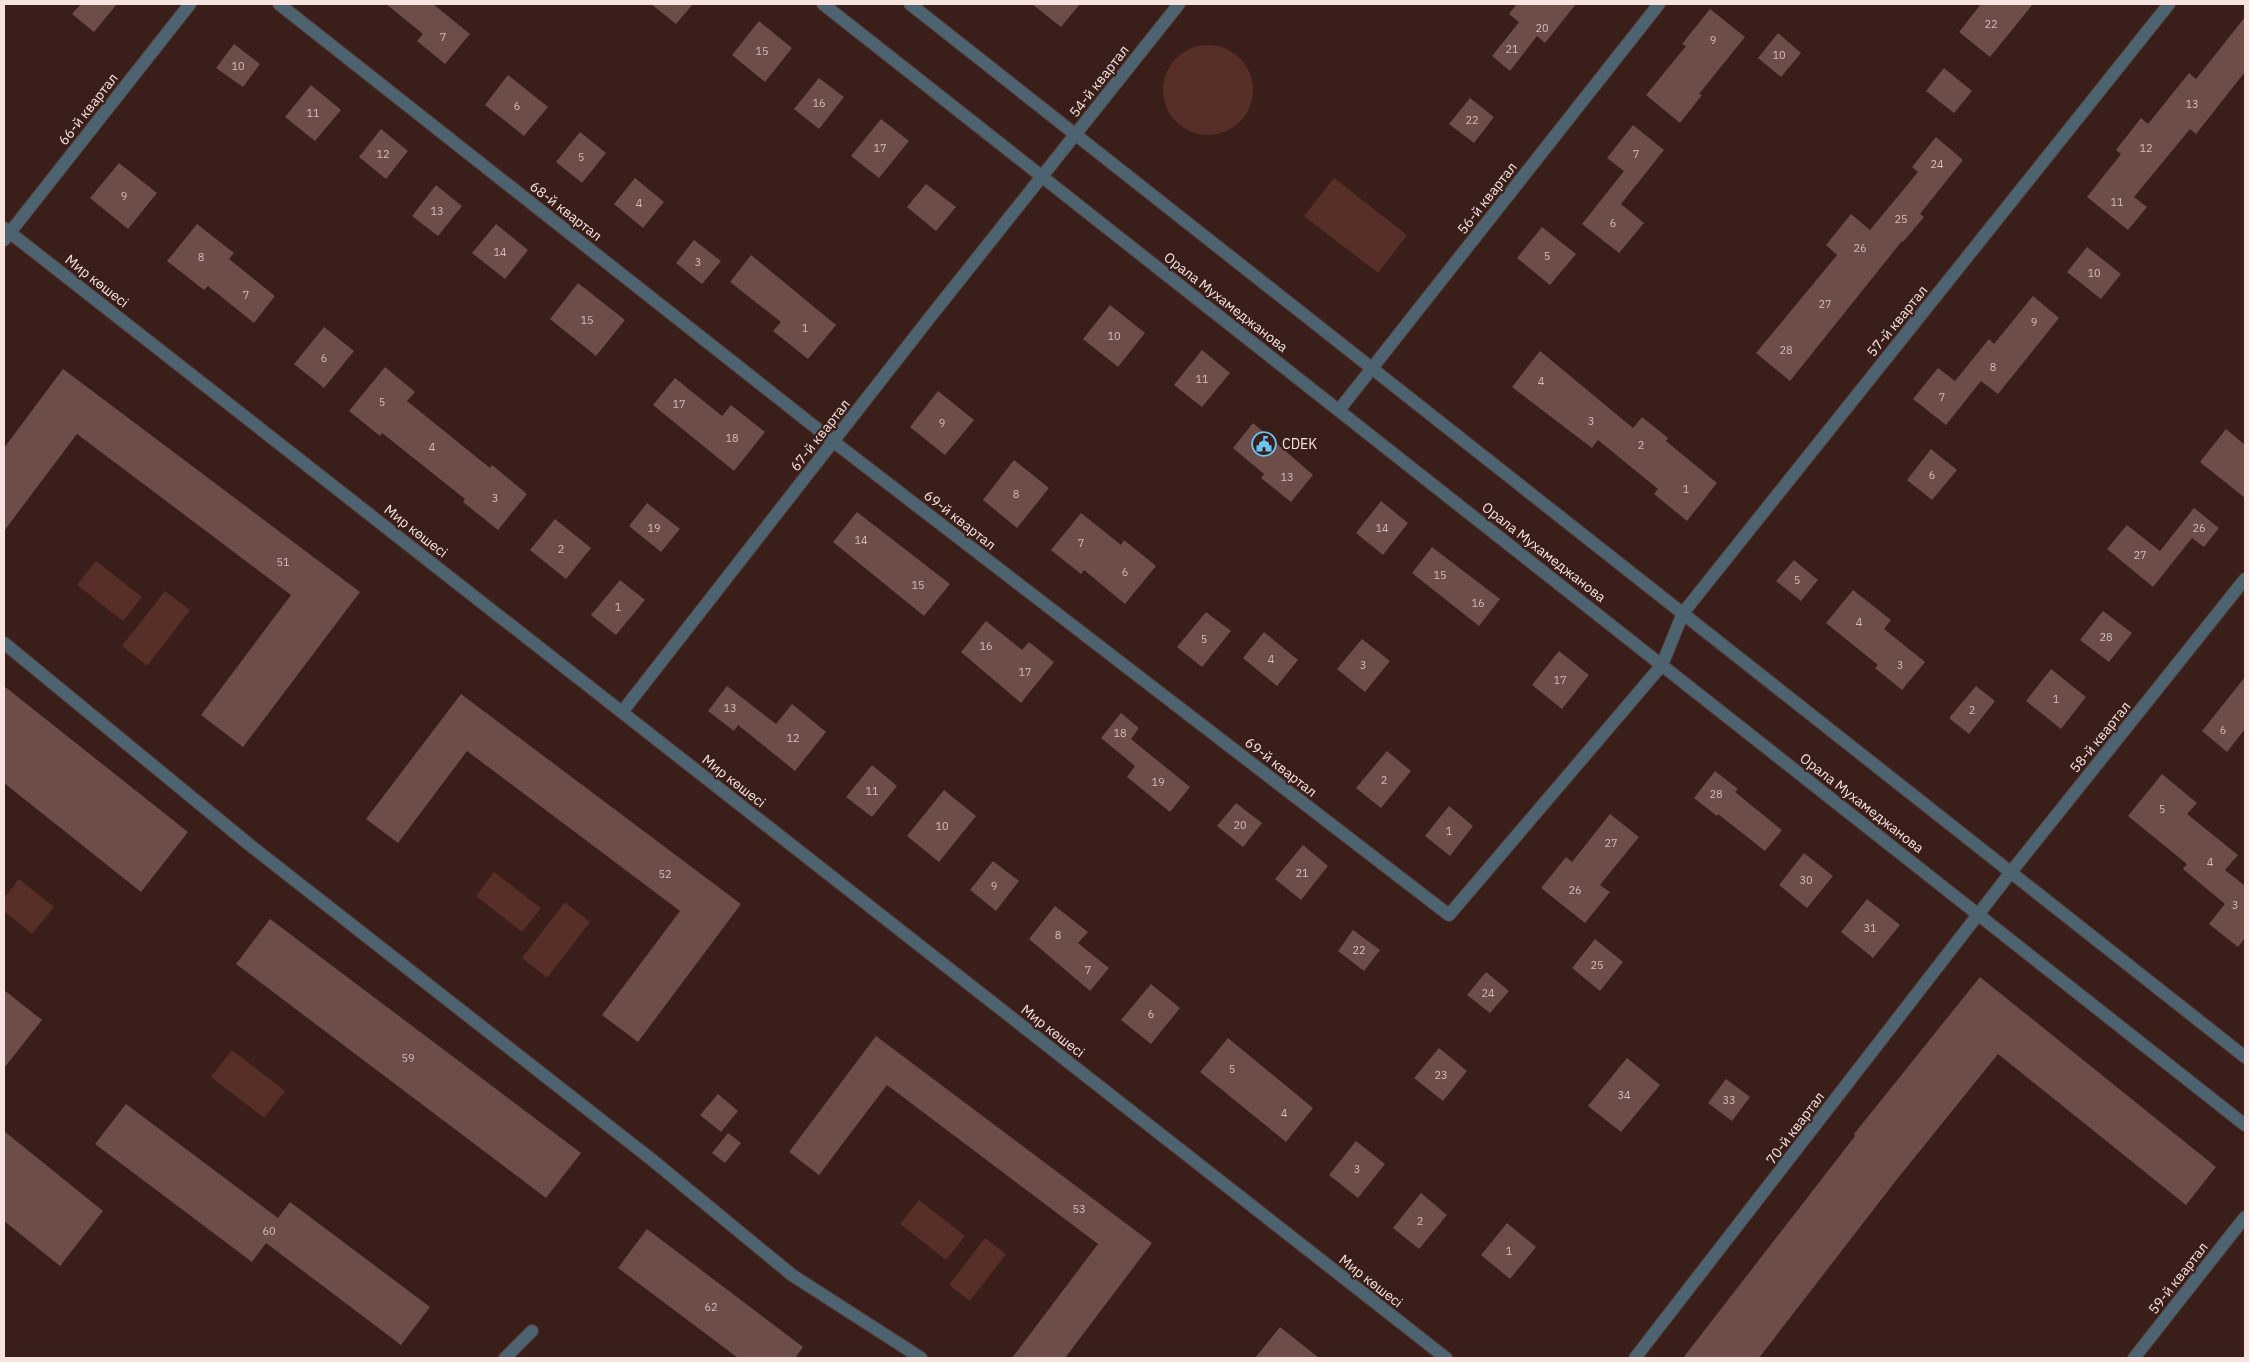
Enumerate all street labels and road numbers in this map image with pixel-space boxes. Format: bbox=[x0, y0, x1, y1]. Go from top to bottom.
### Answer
street label: 54-й квартал bbox=[1065, 41, 1133, 121]
street label: 66-й квартал bbox=[54, 69, 122, 149]
street label: 56-й квартал bbox=[1453, 158, 1521, 238]
street label: 68-й квартал bbox=[526, 177, 606, 245]
street label: Орала Мухамеджанова bbox=[1160, 248, 1292, 356]
street label: Мир көшесі bbox=[62, 251, 132, 311]
street label: 57-й квартал bbox=[1863, 282, 1931, 360]
street label: 67-й квартал bbox=[786, 395, 854, 475]
street label: 69-й квартал bbox=[920, 486, 1000, 554]
street label: Орала Мухамеджанова bbox=[1478, 498, 1610, 606]
street label: Мир көшесі bbox=[381, 501, 451, 561]
street label: 58-й квартал bbox=[2066, 698, 2134, 776]
street label: 69-й квартал bbox=[1241, 733, 1321, 801]
street label: Орала Мухамеджанова bbox=[1796, 749, 1928, 857]
street label: Мир көшесі bbox=[699, 751, 769, 811]
street label: Мир көшесі bbox=[1018, 1001, 1088, 1061]
street label: 70-й квартал bbox=[1762, 1088, 1828, 1168]
street label: 59-й квартал bbox=[2144, 1238, 2212, 1318]
street label: Мир көшесі bbox=[1336, 1251, 1406, 1311]

